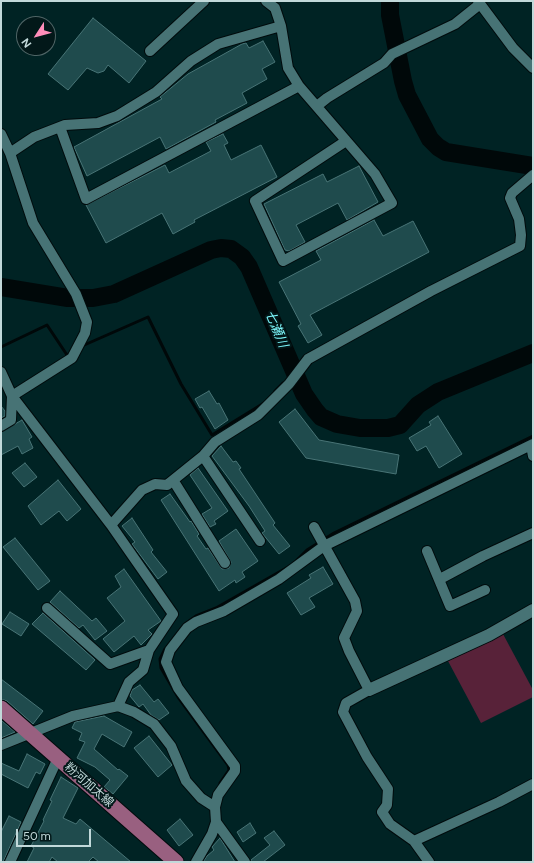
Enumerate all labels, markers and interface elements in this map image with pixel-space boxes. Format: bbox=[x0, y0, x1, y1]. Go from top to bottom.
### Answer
north arrow bbox=[16, 16, 56, 56]
text: N bbox=[19, 36, 34, 50]
water label: 七瀬川 bbox=[261, 308, 291, 350]
street label: 粉河加太線 bbox=[62, 760, 116, 810]
scale bar bbox=[18, 821, 93, 847]
text: 50 m bbox=[23, 829, 51, 843]

